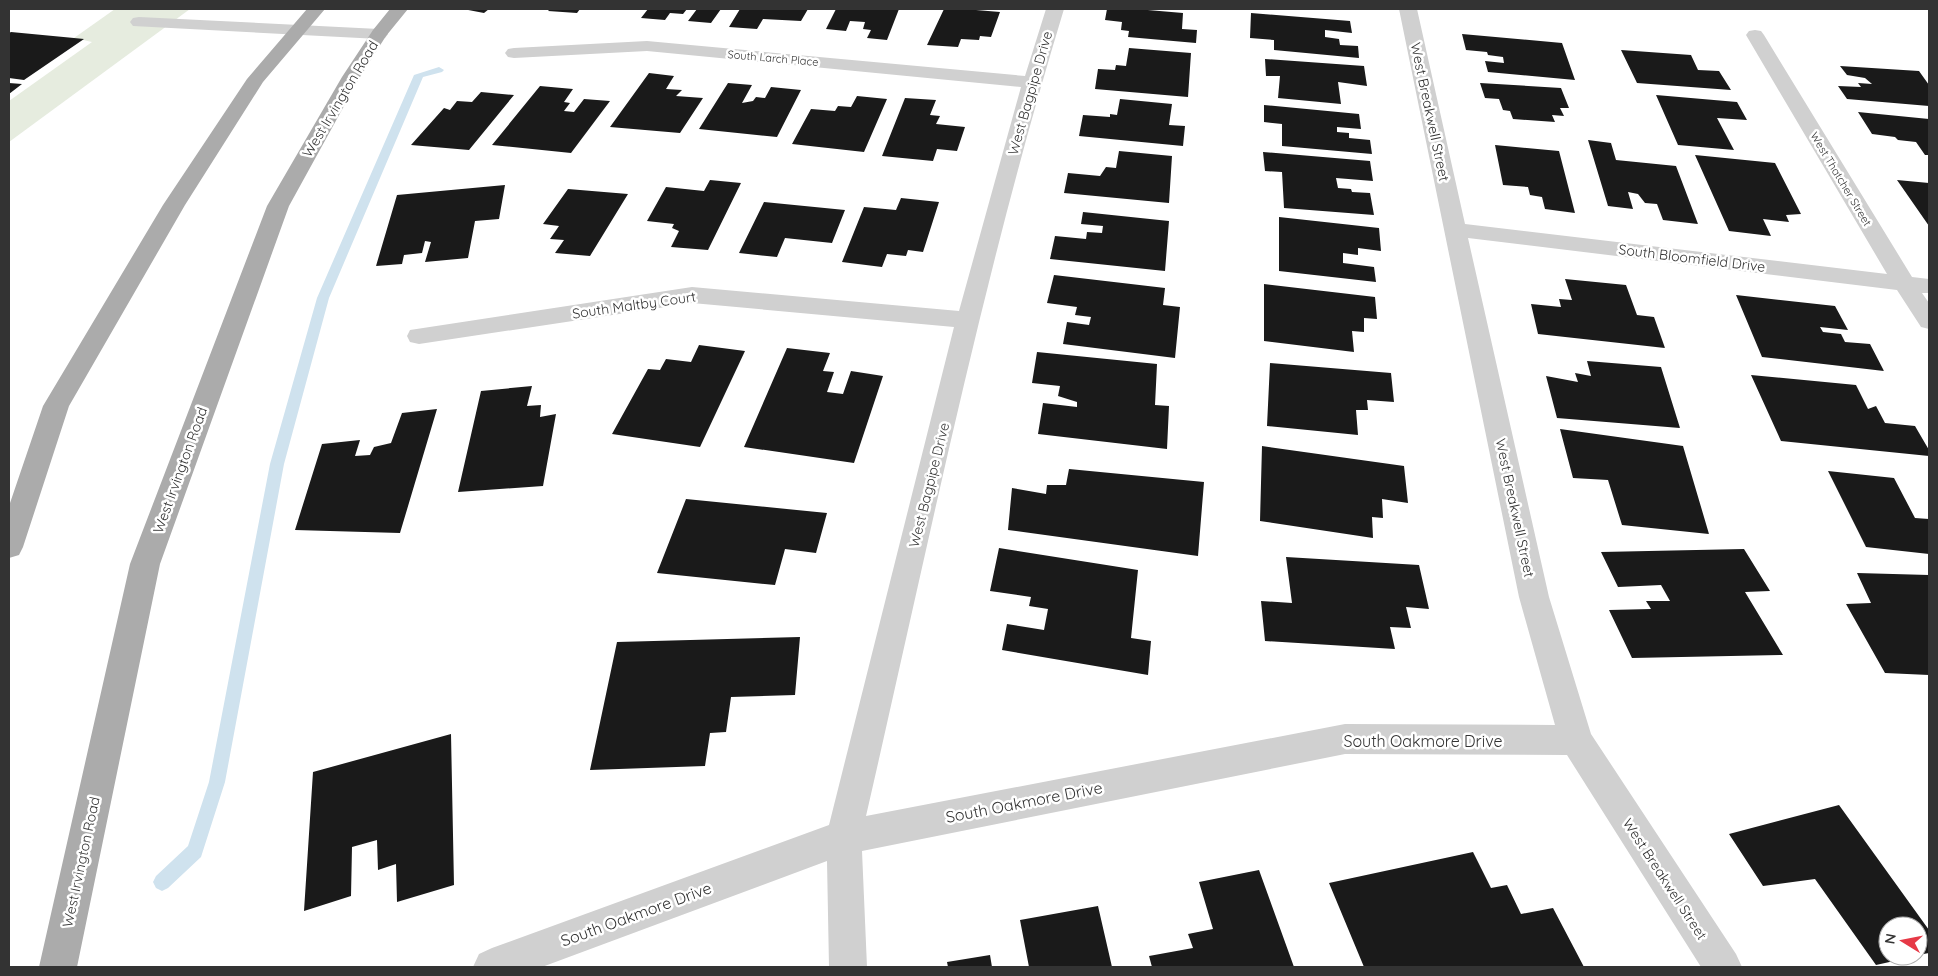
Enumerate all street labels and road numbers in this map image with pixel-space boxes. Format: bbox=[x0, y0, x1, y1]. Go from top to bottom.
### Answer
street label: West Bagpipe Drive bbox=[1004, 29, 1056, 157]
street label: West Irvington Road bbox=[298, 37, 382, 161]
street label: West Breakwell Street bbox=[1406, 41, 1454, 183]
street label: South Larch Place bbox=[727, 47, 819, 69]
street label: West Thatcher Street bbox=[1807, 129, 1875, 229]
street label: South Bloomfield Drive bbox=[1618, 240, 1766, 276]
street label: South Maltby Court bbox=[571, 287, 697, 323]
street label: West Irvington Road bbox=[149, 404, 211, 536]
street label: West Bagpipe Drive bbox=[905, 421, 953, 549]
street label: West Breakwell Street bbox=[1491, 437, 1539, 579]
street label: South Oakmore Drive bbox=[1343, 731, 1503, 751]
street label: South Oakmore Drive bbox=[944, 777, 1104, 827]
street label: West Irvington Road bbox=[58, 795, 104, 929]
street label: West Breakwell Street bbox=[1619, 815, 1711, 943]
street label: South Oakmore Drive bbox=[558, 877, 714, 951]

